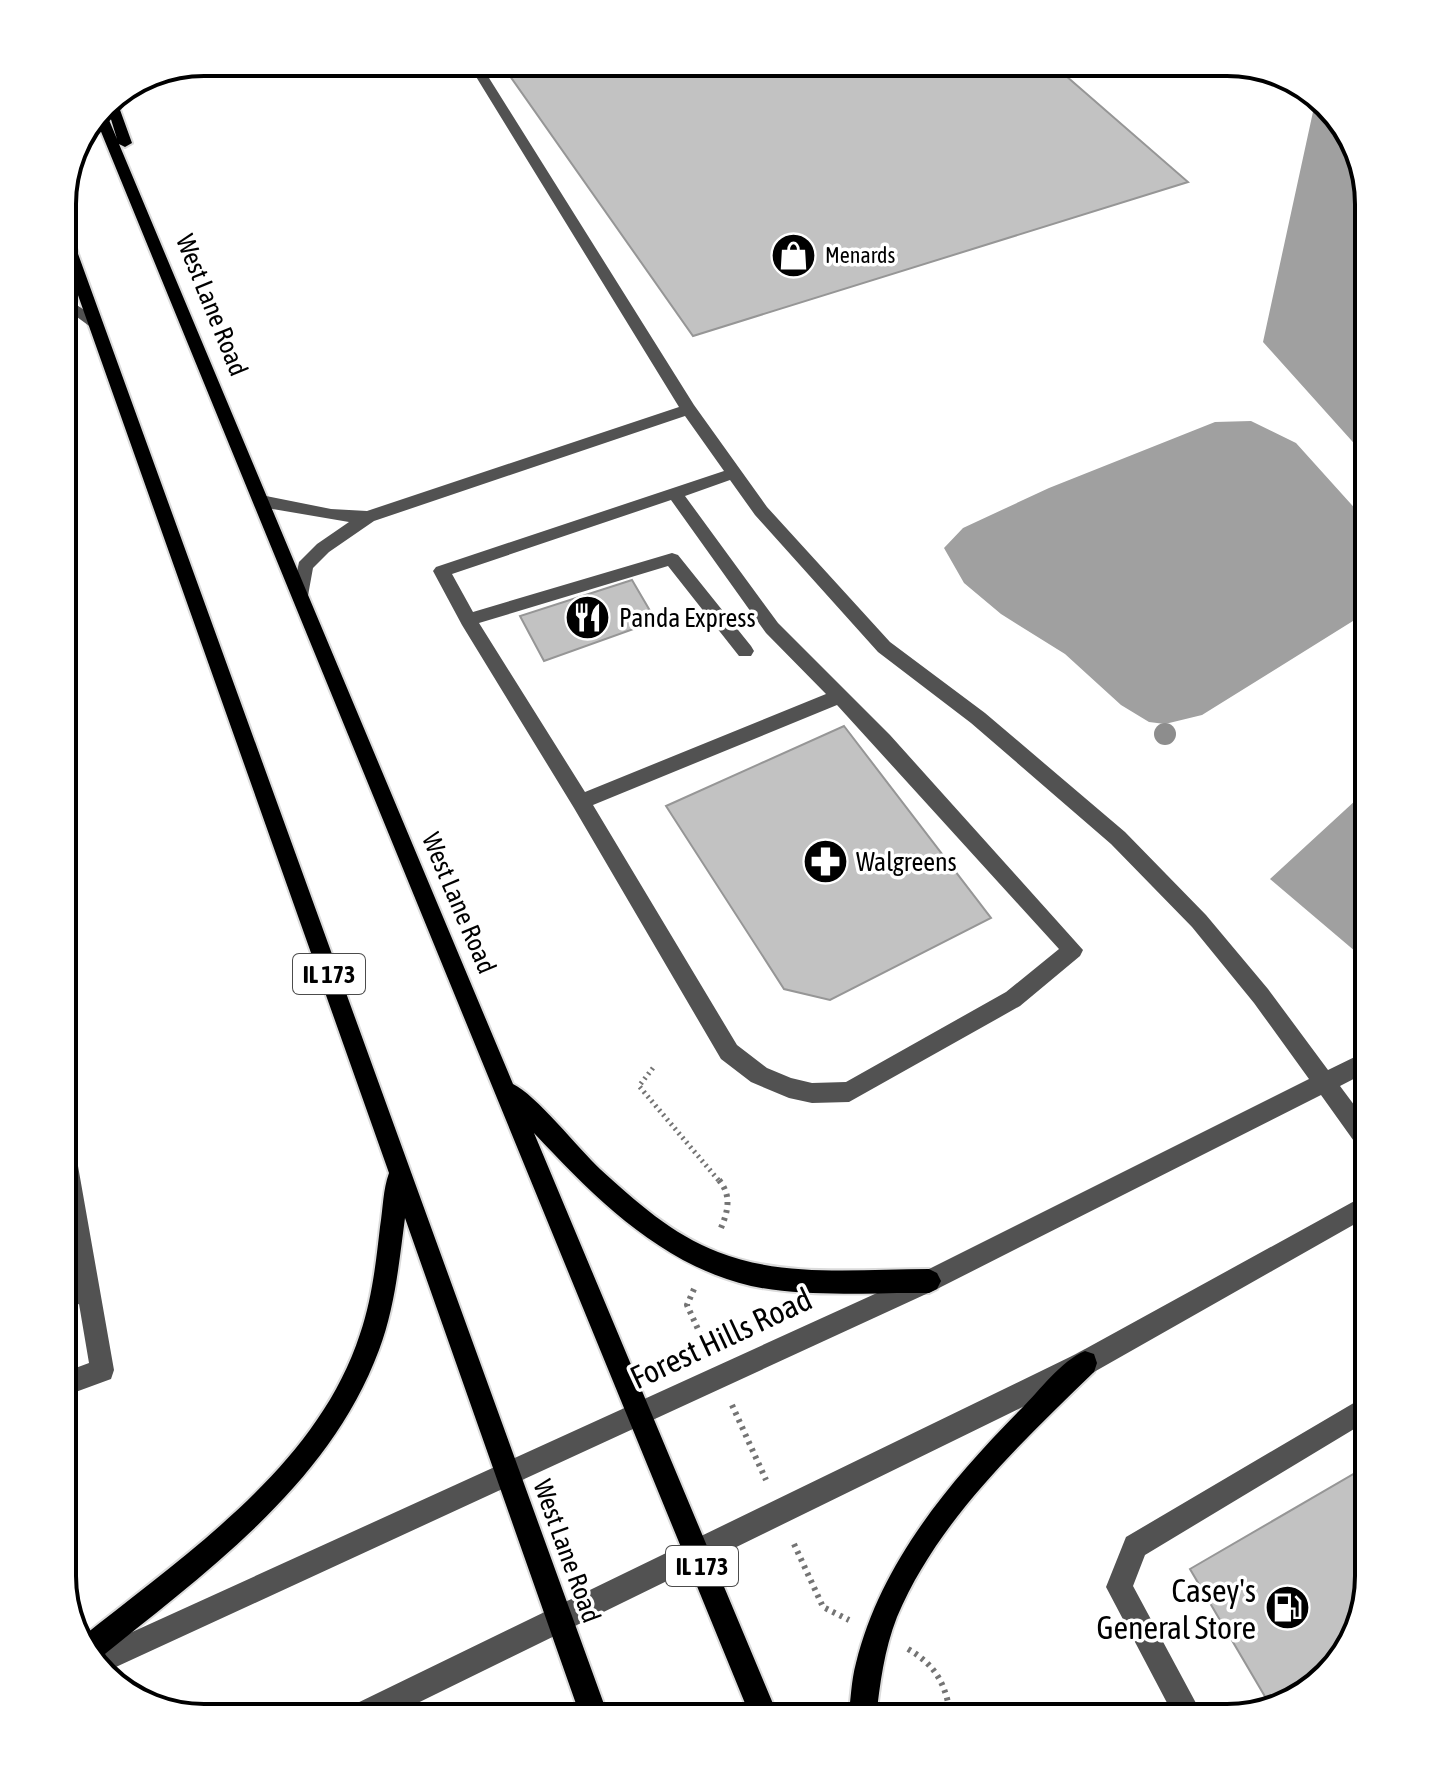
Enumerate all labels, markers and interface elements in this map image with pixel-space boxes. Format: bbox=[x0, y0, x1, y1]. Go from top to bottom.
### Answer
street label: West Lane Road bbox=[170, 230, 254, 380]
shop icon: Menards bbox=[770, 231, 818, 279]
place label: Menards bbox=[825, 242, 896, 268]
restaurant icon: Panda Express bbox=[564, 594, 612, 642]
place label: Panda Express bbox=[619, 603, 756, 633]
street label: West Lane Road bbox=[416, 828, 502, 978]
pharmacy icon: Walgreens bbox=[801, 838, 849, 886]
place label: Walgreens bbox=[856, 847, 957, 877]
road number: IL 173 bbox=[293, 954, 365, 994]
street label: Forest Hills Road bbox=[624, 1280, 818, 1396]
street label: West Lane Road bbox=[527, 1475, 607, 1627]
road number: IL 173 bbox=[666, 1546, 738, 1586]
place label: Casey's General Store bbox=[1097, 1572, 1256, 1646]
fuel station icon: Casey's General Store bbox=[1263, 1584, 1311, 1632]

